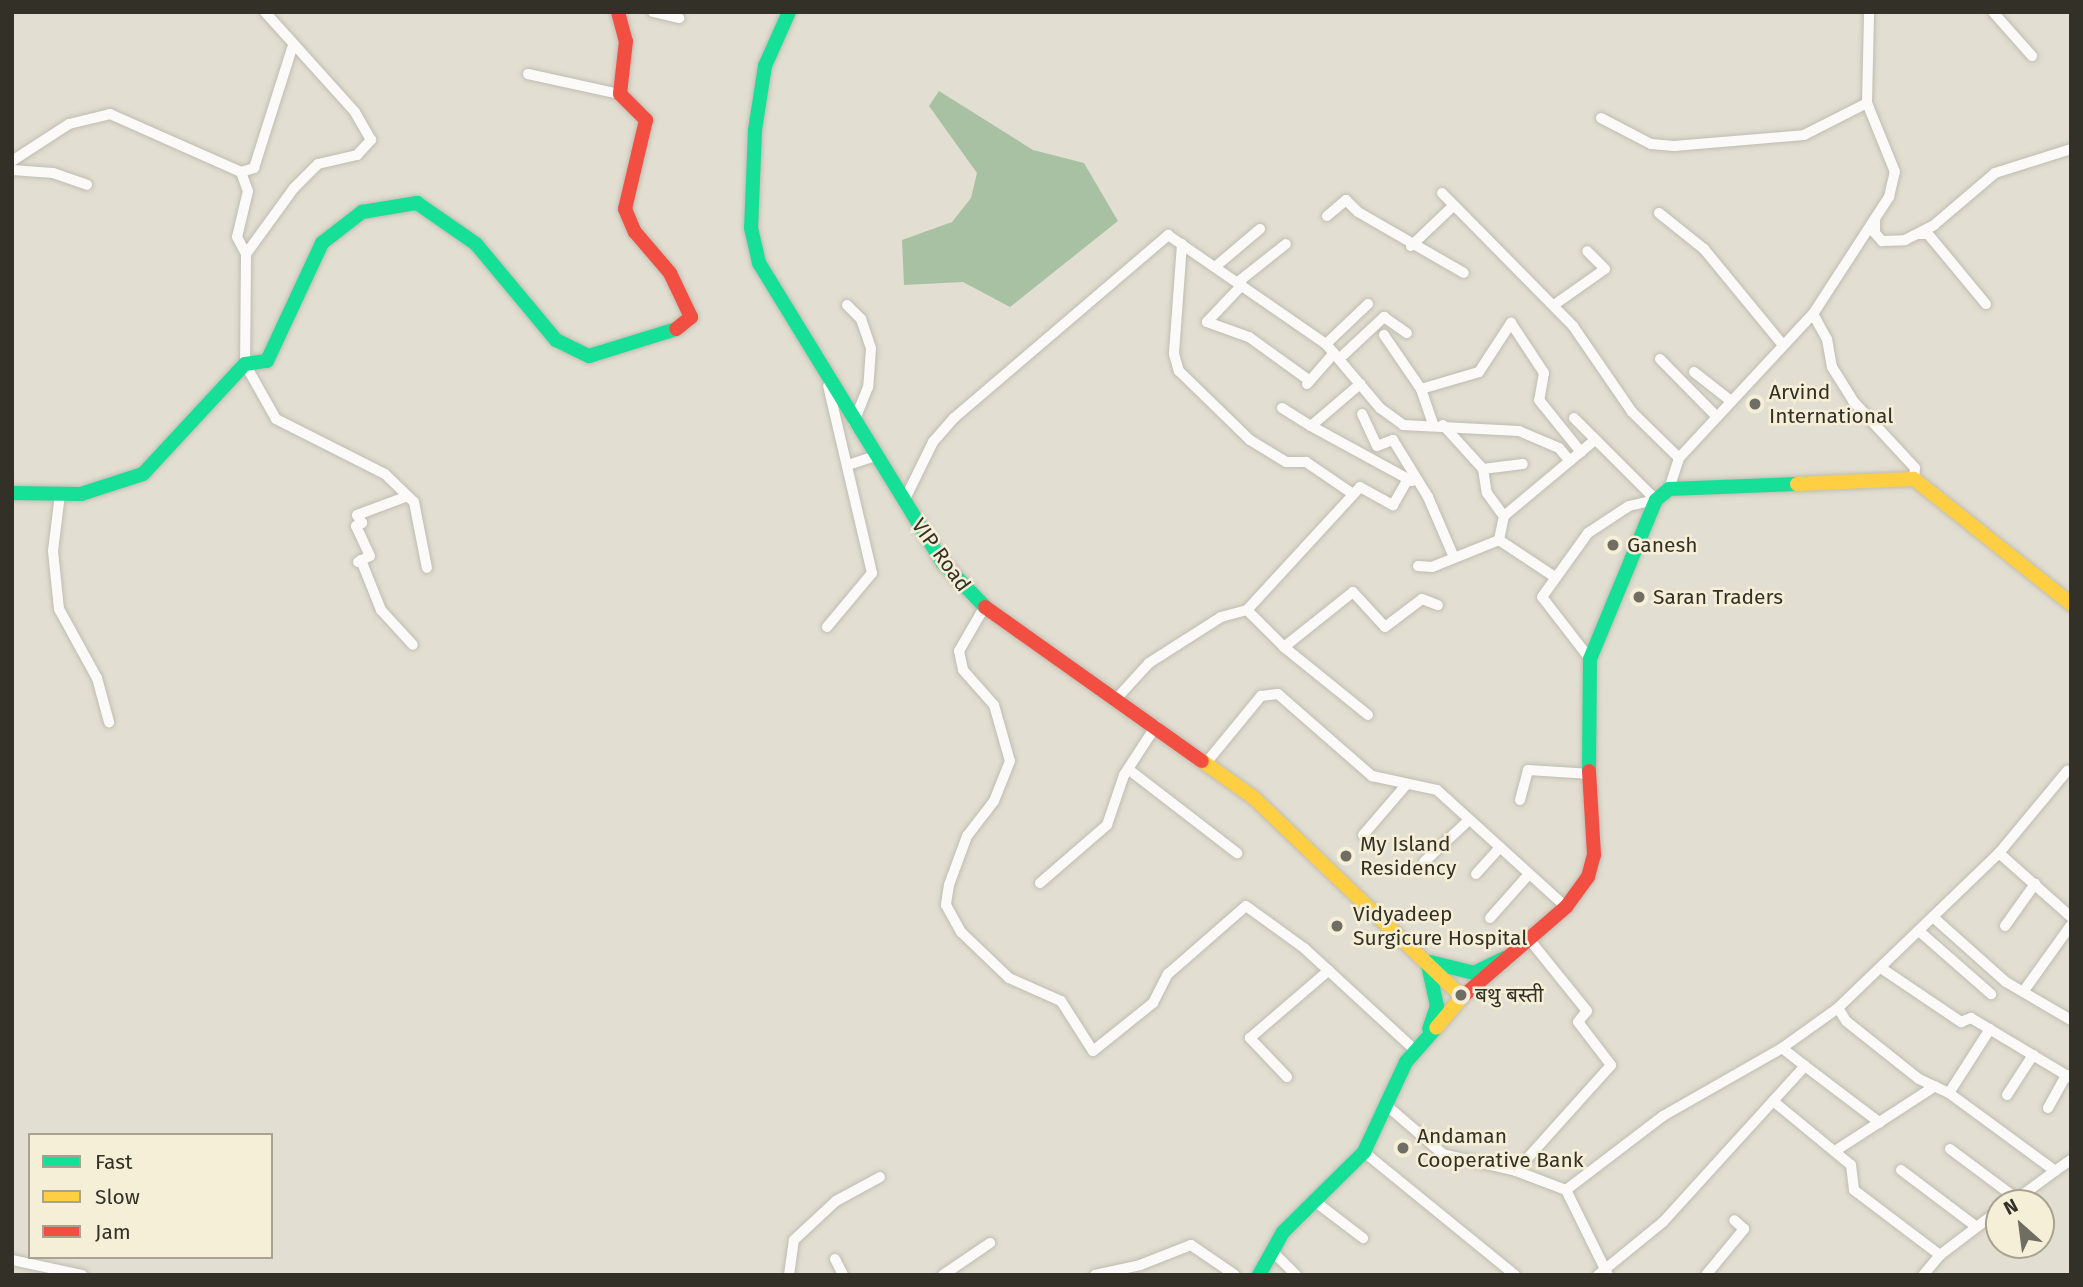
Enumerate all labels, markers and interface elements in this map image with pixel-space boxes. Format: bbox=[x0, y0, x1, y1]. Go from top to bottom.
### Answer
place label: Arvind International bbox=[1769, 379, 1893, 429]
marker: Arvind International bbox=[1747, 396, 1763, 412]
street label: VIP Road bbox=[906, 514, 976, 596]
place label: Ganesh bbox=[1627, 532, 1698, 558]
marker: Ganesh bbox=[1605, 537, 1621, 553]
place label: Saran Traders bbox=[1653, 584, 1783, 610]
marker: Saran Traders bbox=[1631, 589, 1647, 605]
place label: My Island Residency bbox=[1360, 831, 1456, 881]
marker: My Island Residency bbox=[1338, 848, 1354, 864]
place label: Vidyadeep Surgicure Hospital bbox=[1353, 901, 1527, 951]
marker: Vidyadeep Surgicure Hospital bbox=[1327, 916, 1347, 936]
place label: बथु बस्ती bbox=[1475, 982, 1544, 1008]
marker: बथु बस्ती bbox=[1453, 987, 1469, 1003]
place label: Andaman Cooperative Bank bbox=[1417, 1123, 1584, 1173]
legend bbox=[28, 1133, 273, 1259]
marker: Andaman Cooperative Bank bbox=[1395, 1140, 1411, 1156]
text: Fast bbox=[95, 1149, 133, 1175]
text: Slow bbox=[95, 1184, 140, 1210]
north arrow bbox=[1985, 1189, 2055, 1259]
text: N bbox=[2000, 1194, 2022, 1220]
text: Jam bbox=[95, 1219, 131, 1245]

